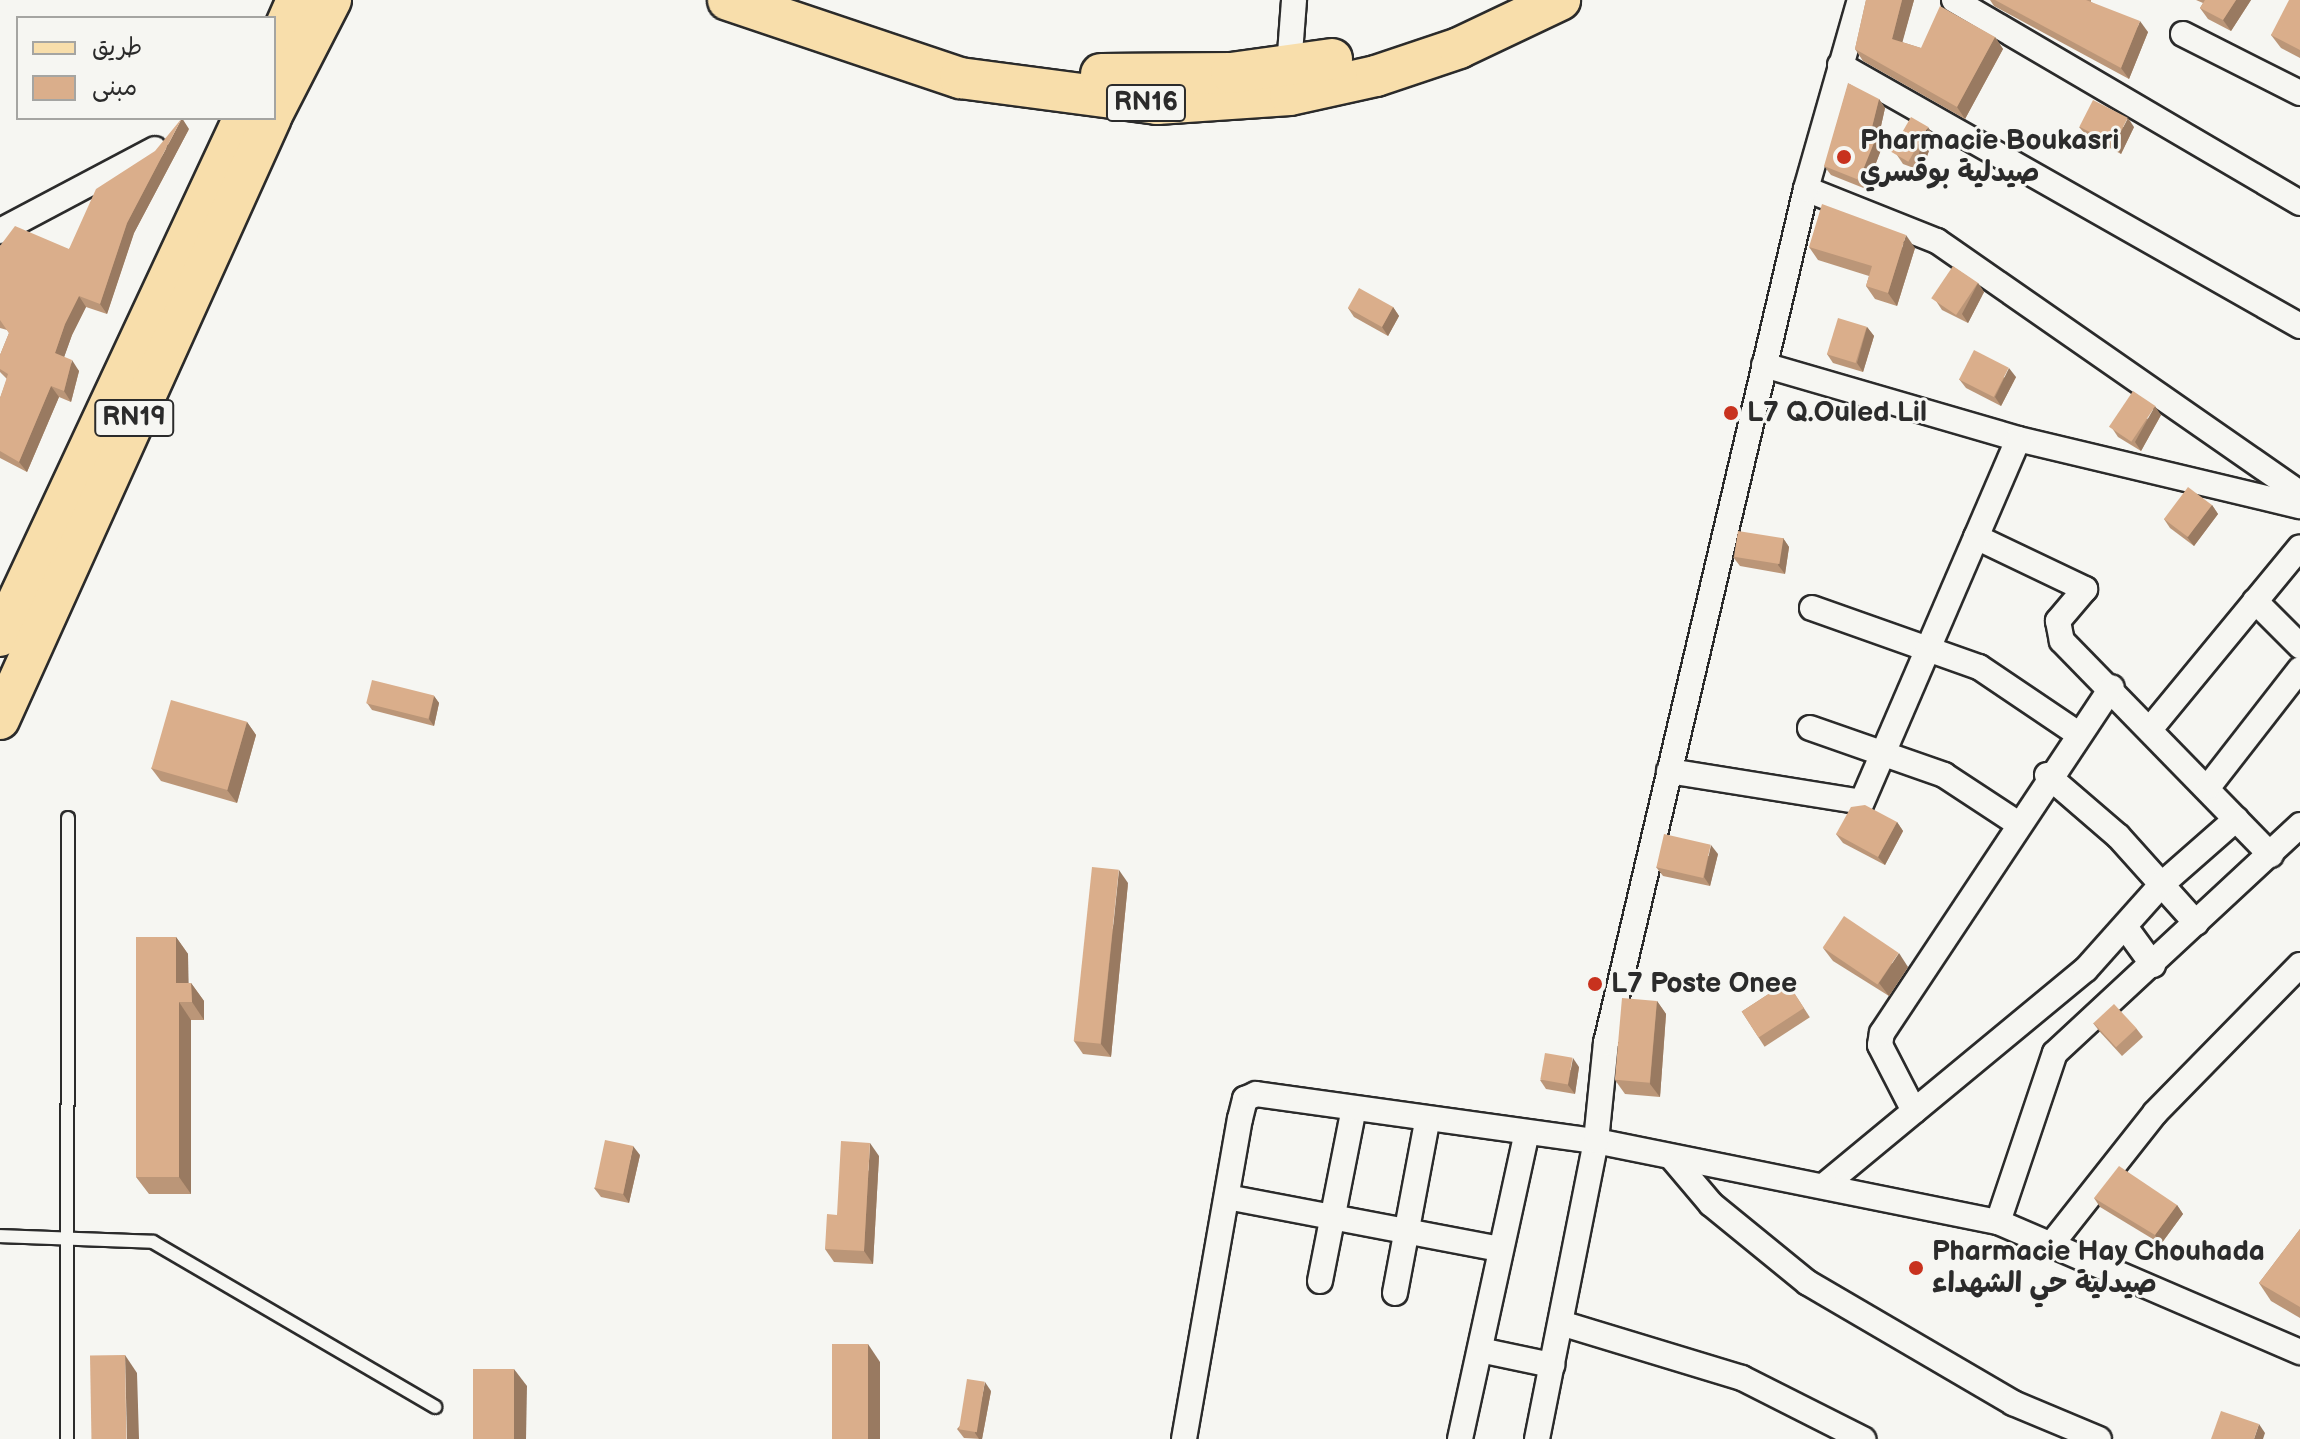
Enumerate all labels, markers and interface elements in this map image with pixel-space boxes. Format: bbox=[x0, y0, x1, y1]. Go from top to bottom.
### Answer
legend bbox=[16, 16, 276, 120]
text: طريق bbox=[92, 33, 142, 62]
text: مبنى bbox=[92, 73, 137, 102]
road number: RN16 bbox=[1104, 81, 1188, 125]
place label: Pharmacie Boukasri صيدلية بوقسري bbox=[1860, 124, 2119, 190]
marker: Pharmacie Boukasri صيدلية بوقسري bbox=[1835, 148, 1853, 166]
road number: RN19 bbox=[94, 396, 174, 440]
place label: L7 Q.Ouled Lil bbox=[1747, 396, 1927, 430]
marker: L7 Q.Ouled Lil bbox=[1722, 404, 1740, 422]
place label: L7 Poste Onee bbox=[1611, 967, 1797, 1001]
marker: L7 Poste Onee bbox=[1586, 975, 1604, 993]
place label: Pharmacie Hay Chouhada صيدلية حي الشهداء bbox=[1932, 1235, 2266, 1301]
marker: Pharmacie Hay Chouhada صيدلية حي الشهداء bbox=[1907, 1259, 1925, 1277]

